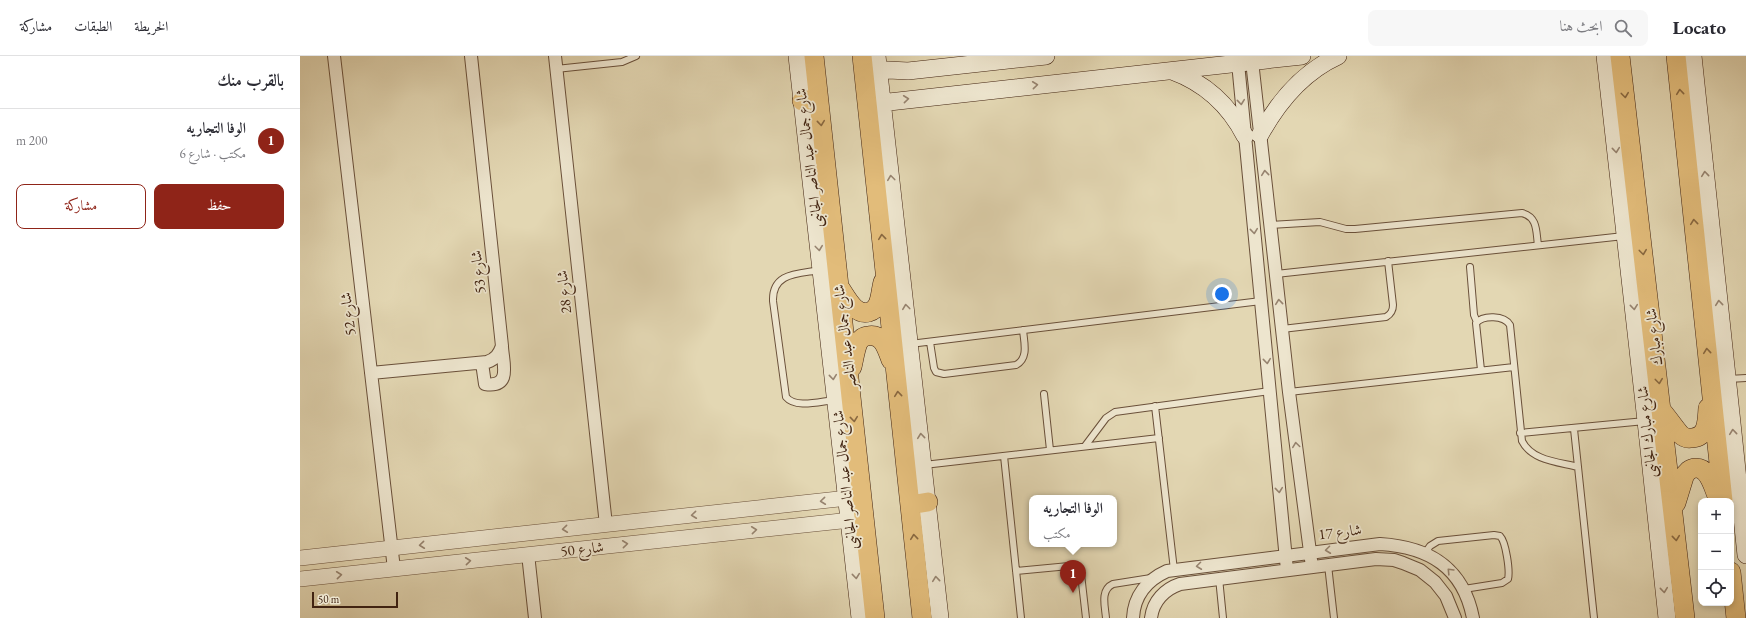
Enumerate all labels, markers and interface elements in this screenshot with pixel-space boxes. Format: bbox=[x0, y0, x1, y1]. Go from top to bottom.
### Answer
search box bbox=[1368, 10, 1648, 46]
text: Locato bbox=[1672, 15, 1726, 40]
text: ابحث هنا bbox=[1559, 16, 1602, 35]
text: مشاركة bbox=[20, 17, 52, 35]
text: الطبقات bbox=[74, 17, 112, 35]
text: الخريطة bbox=[134, 17, 168, 35]
icon: search bbox=[1612, 17, 1634, 39]
text: بالقرب منك bbox=[217, 69, 284, 91]
one-way arrow bbox=[1032, 81, 1038, 90]
street label: شارع جمال عبد الناصر الجانبى bbox=[791, 87, 830, 229]
one-way arrow bbox=[1675, 89, 1684, 95]
one-way arrow bbox=[1620, 92, 1629, 98]
one-way arrow bbox=[903, 95, 909, 104]
one-way arrow bbox=[1237, 99, 1246, 105]
text: الوفا التجاريه bbox=[186, 118, 246, 137]
one-way arrow bbox=[816, 120, 825, 126]
text: 200 m bbox=[16, 132, 47, 149]
text: 1 bbox=[268, 132, 274, 149]
text: مكتب · شارع 6 bbox=[179, 145, 246, 162]
one-way arrow bbox=[1611, 147, 1620, 153]
one-way arrow bbox=[1260, 170, 1269, 176]
one-way arrow bbox=[1701, 171, 1710, 177]
one-way arrow bbox=[886, 175, 895, 181]
button: مشاركة bbox=[16, 184, 146, 229]
button: حفظ bbox=[154, 184, 284, 229]
one-way arrow bbox=[1689, 219, 1698, 225]
one-way arrow bbox=[1249, 228, 1258, 234]
one-way arrow bbox=[877, 234, 886, 240]
one-way arrow bbox=[814, 245, 823, 251]
street label: شارع 53 bbox=[466, 249, 493, 295]
one-way arrow bbox=[1639, 249, 1648, 255]
street label: شارع 28 bbox=[552, 269, 579, 315]
street label: شارع جمال عبد الناصر bbox=[829, 283, 865, 393]
your location bbox=[1212, 284, 1232, 304]
street label: شارع 52 bbox=[335, 291, 364, 337]
one-way arrow bbox=[1275, 299, 1284, 305]
one-way arrow bbox=[1714, 300, 1723, 306]
one-way arrow bbox=[902, 304, 911, 310]
one-way arrow bbox=[1629, 304, 1638, 310]
street label: شارع مبارك bbox=[1641, 307, 1670, 367]
one-way arrow bbox=[1703, 348, 1712, 354]
one-way arrow bbox=[1262, 358, 1271, 364]
one-way arrow bbox=[829, 374, 838, 380]
one-way arrow bbox=[1654, 378, 1663, 384]
street label: شارع مبارك الجانبى bbox=[1632, 385, 1665, 479]
one-way arrow bbox=[894, 391, 903, 397]
street label: شارع جمال عبد الناصر الجانبى bbox=[828, 409, 865, 551]
one-way arrow bbox=[849, 416, 858, 422]
one-way arrow bbox=[1728, 429, 1737, 436]
one-way arrow bbox=[916, 433, 925, 439]
one-way arrow bbox=[1292, 442, 1301, 448]
one-way arrow bbox=[1275, 487, 1284, 493]
popup bbox=[1029, 495, 1117, 547]
one-way arrow bbox=[820, 496, 826, 505]
text: الوفا التجاريه bbox=[1043, 498, 1103, 517]
map controls bbox=[1698, 498, 1734, 606]
button: + bbox=[1698, 498, 1734, 534]
one-way arrow bbox=[691, 510, 697, 519]
street label: شارع 17 bbox=[1317, 519, 1363, 548]
one-way arrow bbox=[562, 524, 568, 533]
text: مكتب bbox=[1043, 525, 1070, 542]
one-way arrow bbox=[751, 526, 757, 535]
one-way arrow bbox=[909, 534, 918, 541]
button: − bbox=[1698, 534, 1734, 570]
one-way arrow bbox=[1671, 535, 1680, 541]
street label: شارع 50 bbox=[559, 537, 605, 564]
one-way arrow bbox=[419, 540, 425, 549]
one-way arrow bbox=[622, 540, 628, 549]
one-way arrow bbox=[1325, 545, 1331, 554]
one-way arrow bbox=[465, 556, 471, 565]
pin: 1 bbox=[1060, 560, 1086, 593]
one-way arrow bbox=[1196, 561, 1202, 570]
one-way arrow bbox=[1448, 569, 1455, 576]
one-way arrow bbox=[336, 570, 342, 579]
button: locate bbox=[1698, 570, 1734, 606]
one-way arrow bbox=[851, 573, 860, 579]
one-way arrow bbox=[932, 576, 941, 582]
one-way arrow bbox=[1659, 587, 1668, 593]
scale bar bbox=[312, 590, 398, 609]
text: 50 m bbox=[318, 592, 339, 606]

